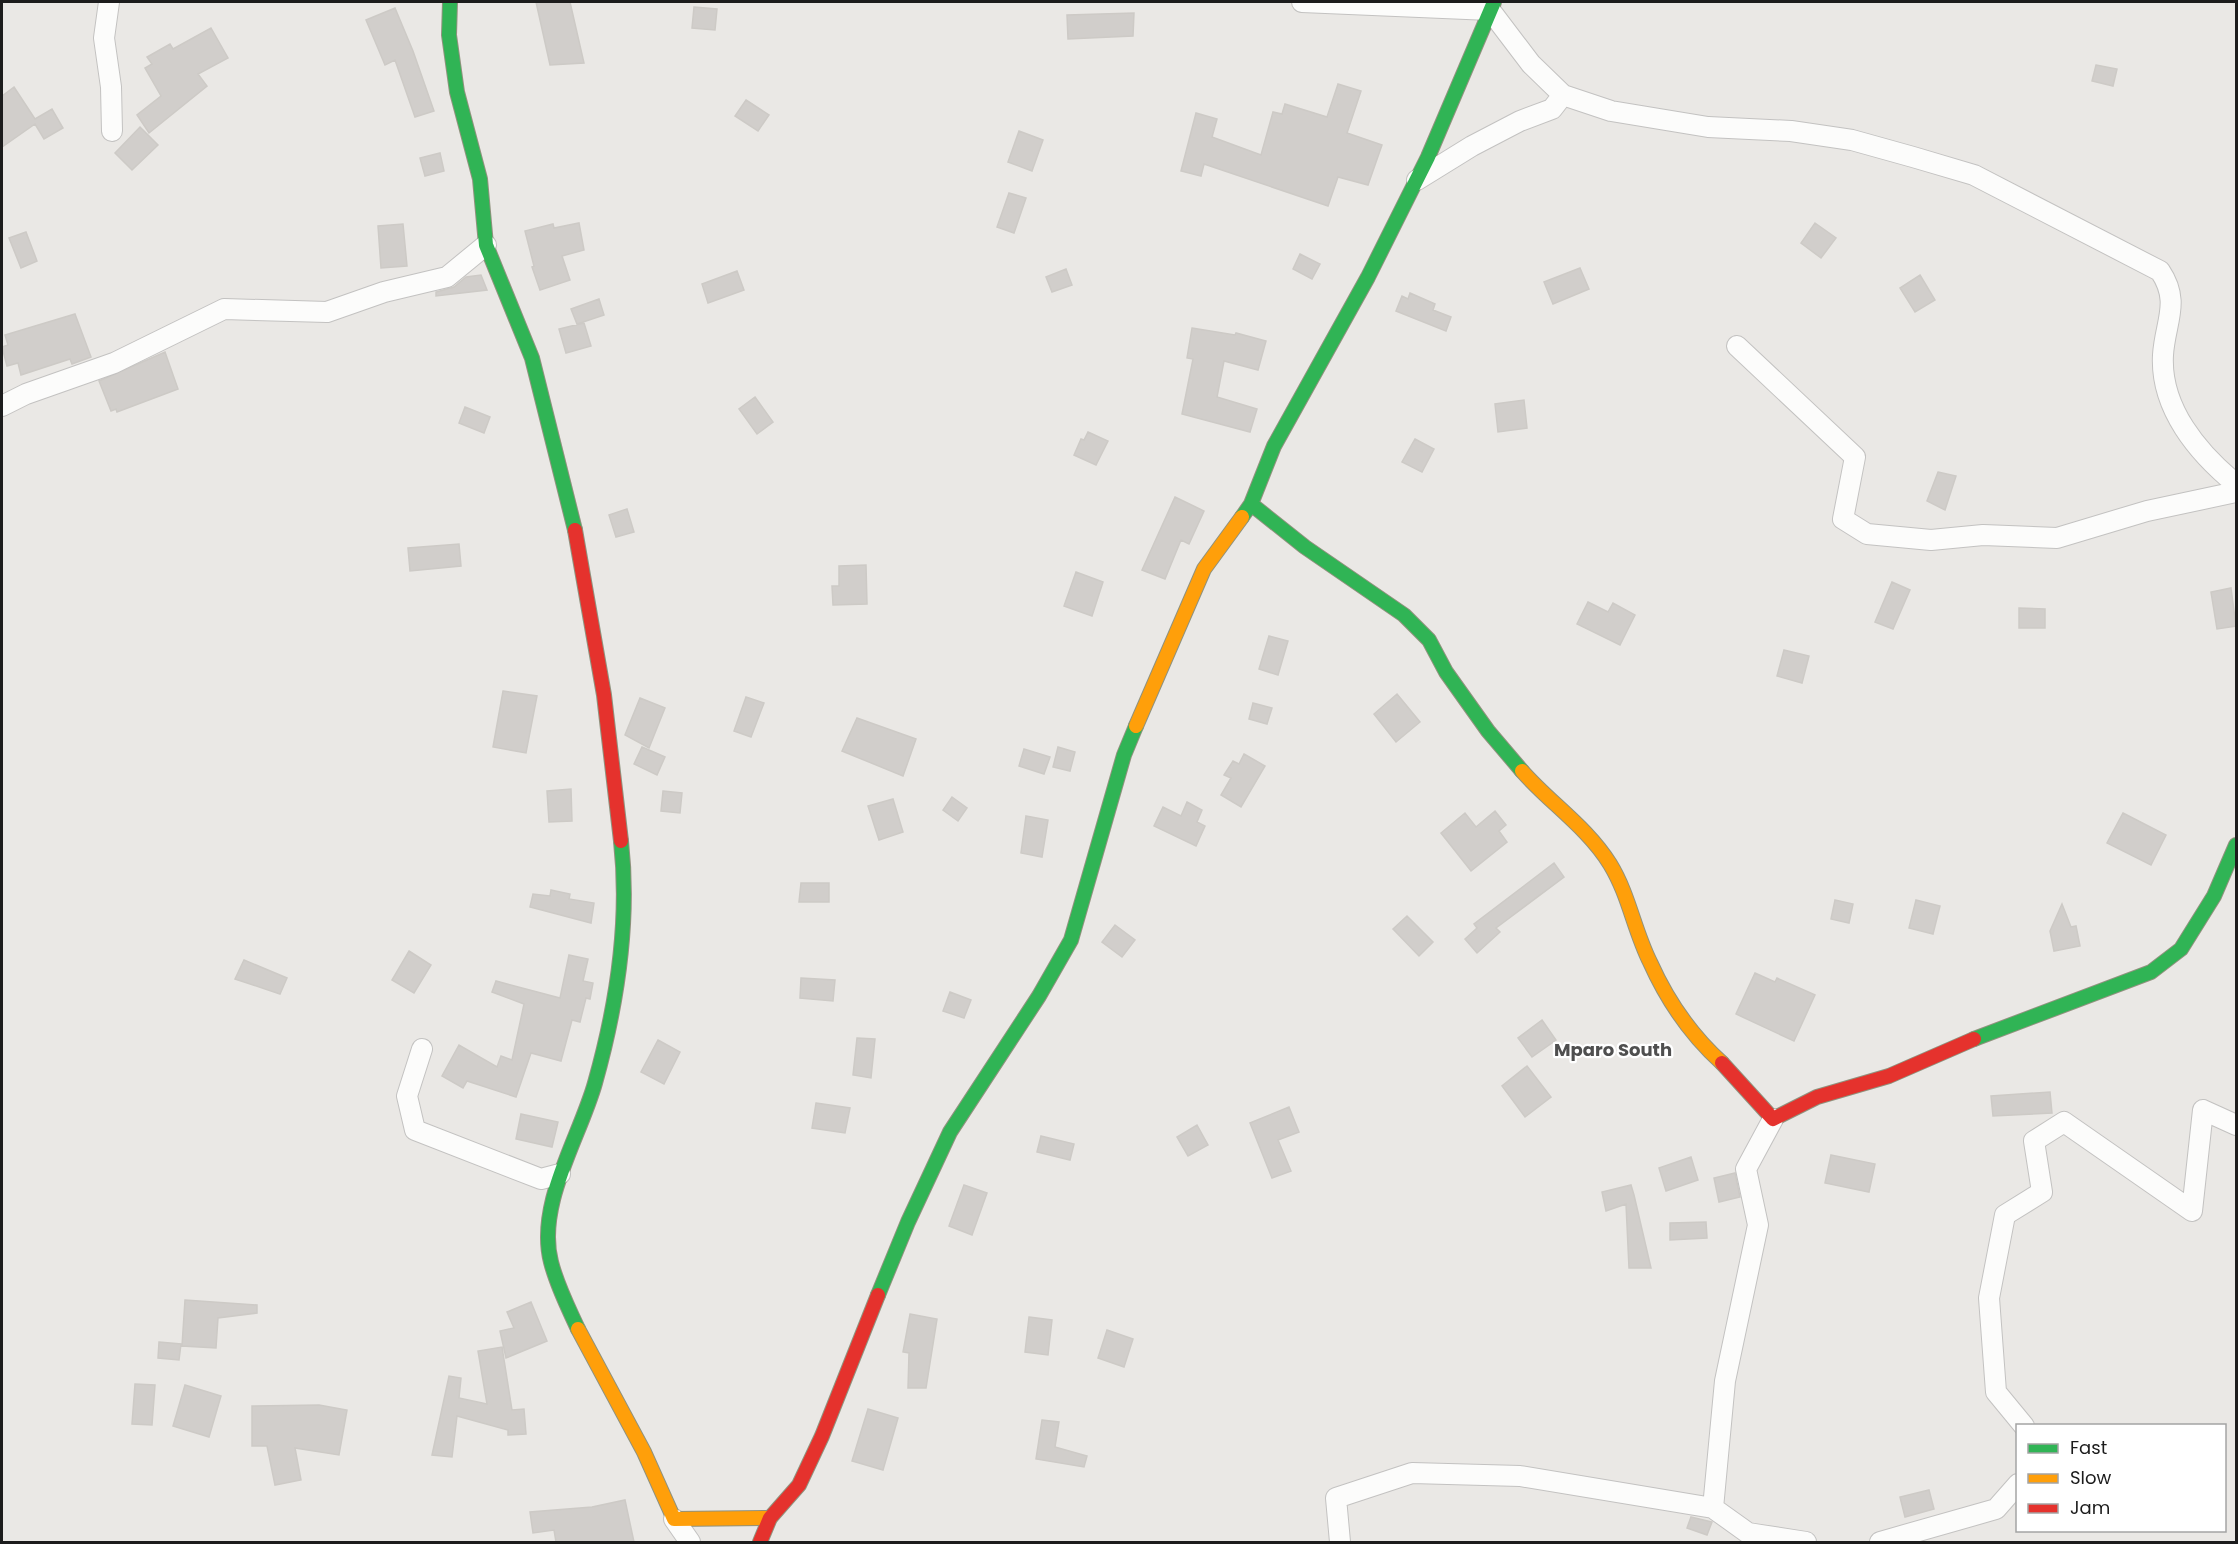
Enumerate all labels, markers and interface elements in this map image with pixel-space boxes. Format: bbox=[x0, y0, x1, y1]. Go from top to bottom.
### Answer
district label: Mparo South bbox=[1554, 1037, 1672, 1062]
legend bbox=[2016, 1424, 2226, 1532]
text: Fast bbox=[2070, 1435, 2107, 1460]
text: Slow bbox=[2070, 1465, 2112, 1490]
text: Jam bbox=[2070, 1495, 2110, 1520]

